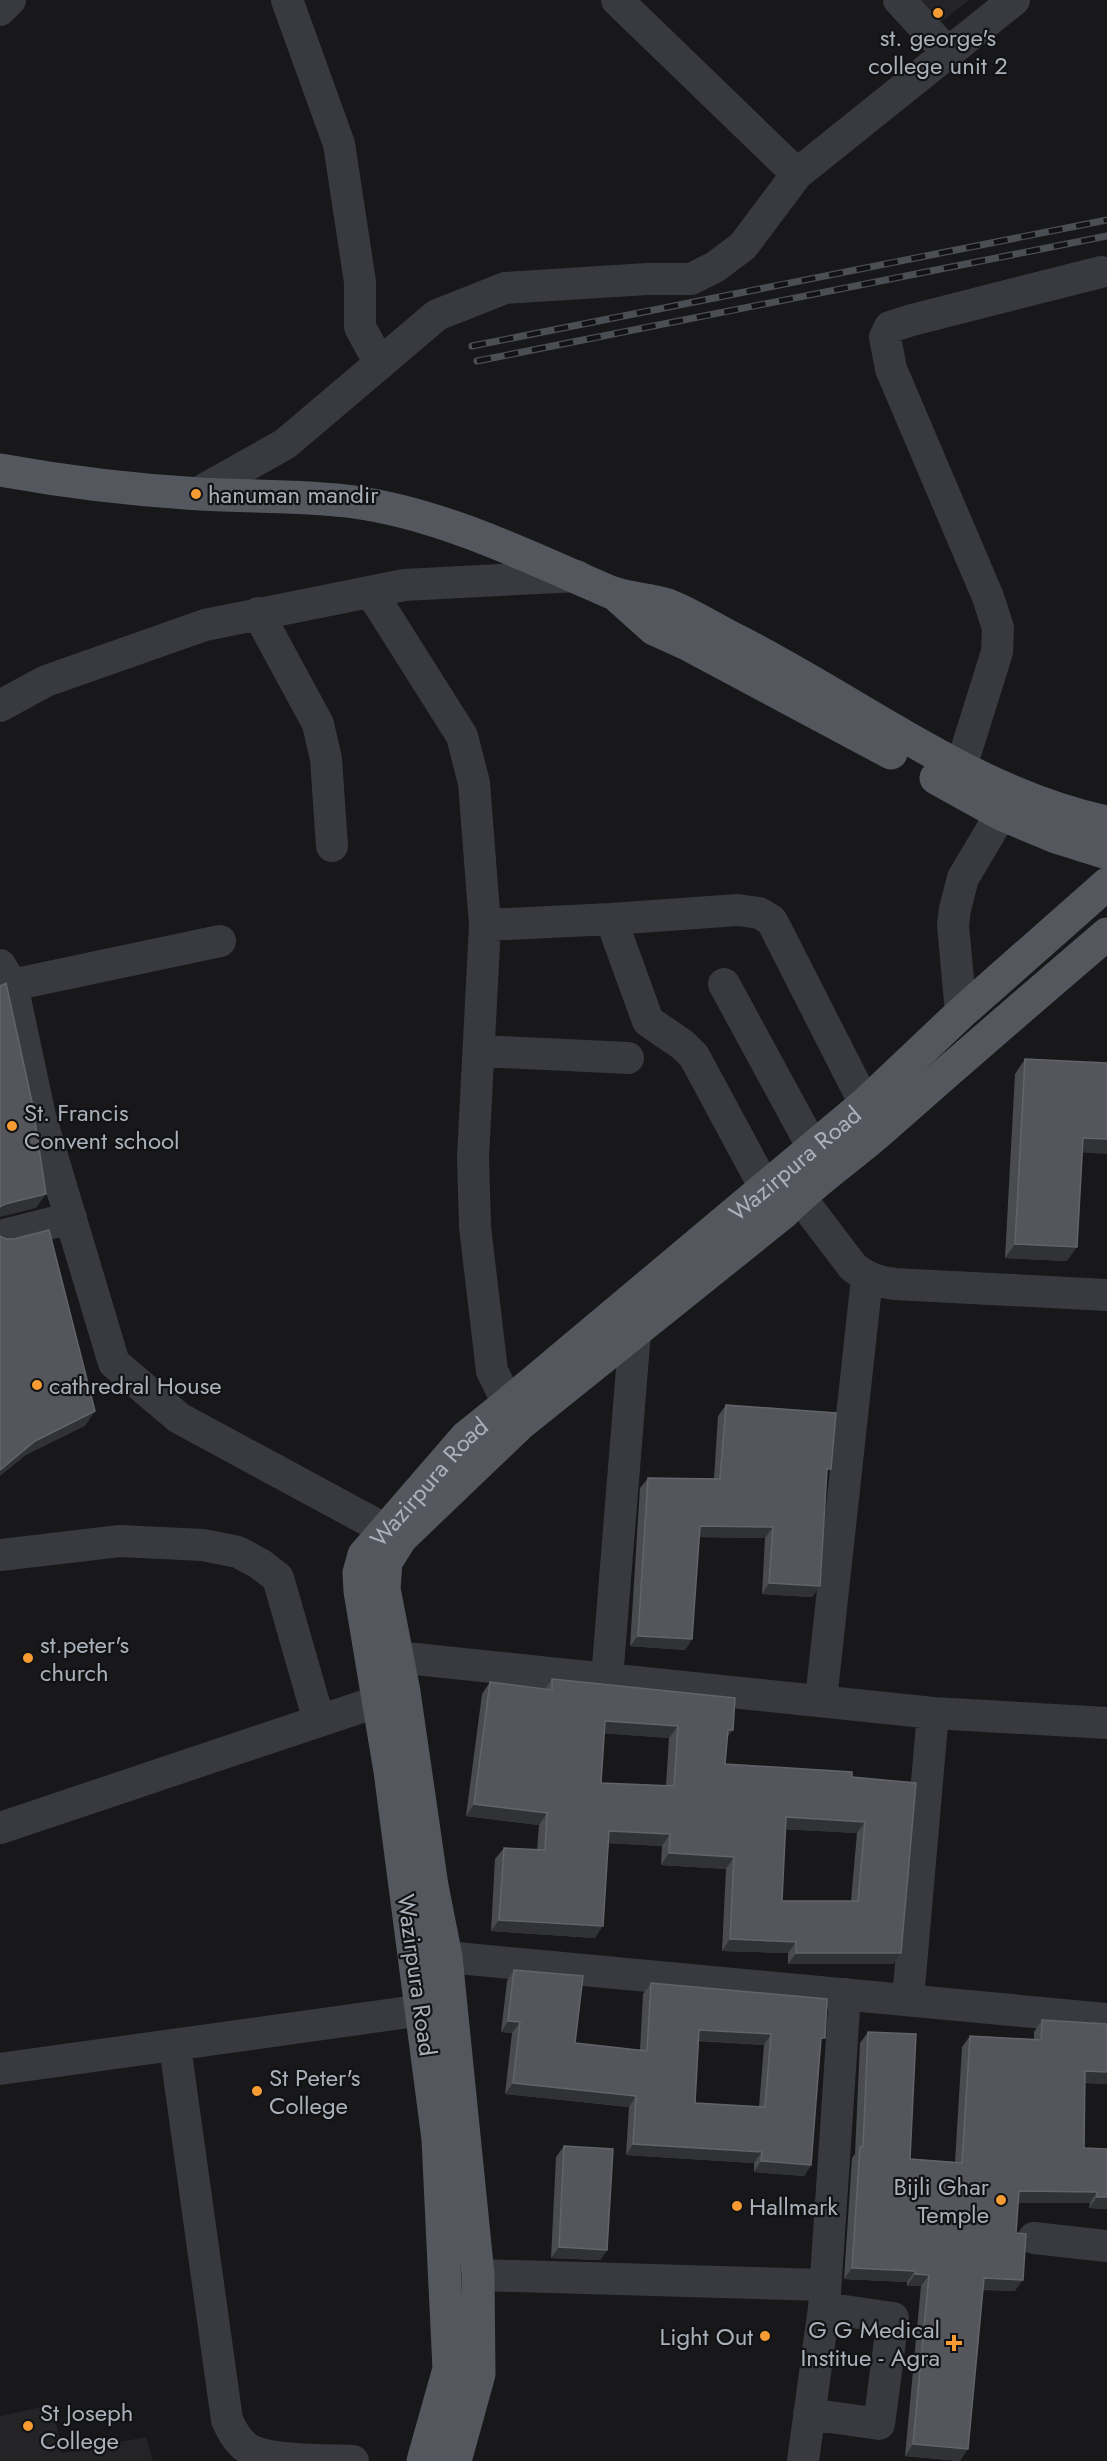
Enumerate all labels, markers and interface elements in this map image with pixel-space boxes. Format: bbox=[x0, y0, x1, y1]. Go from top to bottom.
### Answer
marker: st. george's college unit 2 bbox=[931, 6, 945, 20]
place label: st. george's college unit 2 bbox=[868, 20, 1008, 83]
place label: hanuman mandir bbox=[208, 477, 379, 512]
marker: hanuman mandir bbox=[189, 487, 203, 501]
place label: St. Francis Convent school bbox=[24, 1095, 180, 1158]
street label: Wazirpura Road bbox=[721, 1097, 869, 1229]
marker: St. Francis Convent school bbox=[5, 1119, 19, 1133]
place label: cathredral House bbox=[49, 1368, 222, 1403]
marker: cathredral House bbox=[30, 1378, 44, 1392]
street label: Wazirpura Road bbox=[361, 1409, 495, 1554]
place label: st.peter's church bbox=[40, 1627, 129, 1690]
marker: st.peter's church bbox=[21, 1651, 35, 1665]
street label: Wazirpura Road bbox=[388, 1892, 446, 2058]
place label: St Peter's College bbox=[269, 2060, 360, 2123]
marker: St Peter's College bbox=[250, 2084, 264, 2098]
place label: Bijli Ghar Temple bbox=[893, 2169, 990, 2232]
place label: Hallmark bbox=[749, 2189, 838, 2224]
marker: Bijli Ghar Temple bbox=[994, 2193, 1008, 2207]
marker: Hallmark bbox=[730, 2199, 744, 2213]
place label: G G Medical Institue - Agra bbox=[800, 2312, 940, 2375]
place label: Light Out bbox=[659, 2319, 753, 2354]
marker: Light Out bbox=[758, 2329, 772, 2343]
marker: G G Medical Institue - Agra bbox=[945, 2334, 963, 2352]
place label: St Joseph College bbox=[40, 2395, 133, 2458]
marker: St Joseph College bbox=[21, 2419, 35, 2433]

